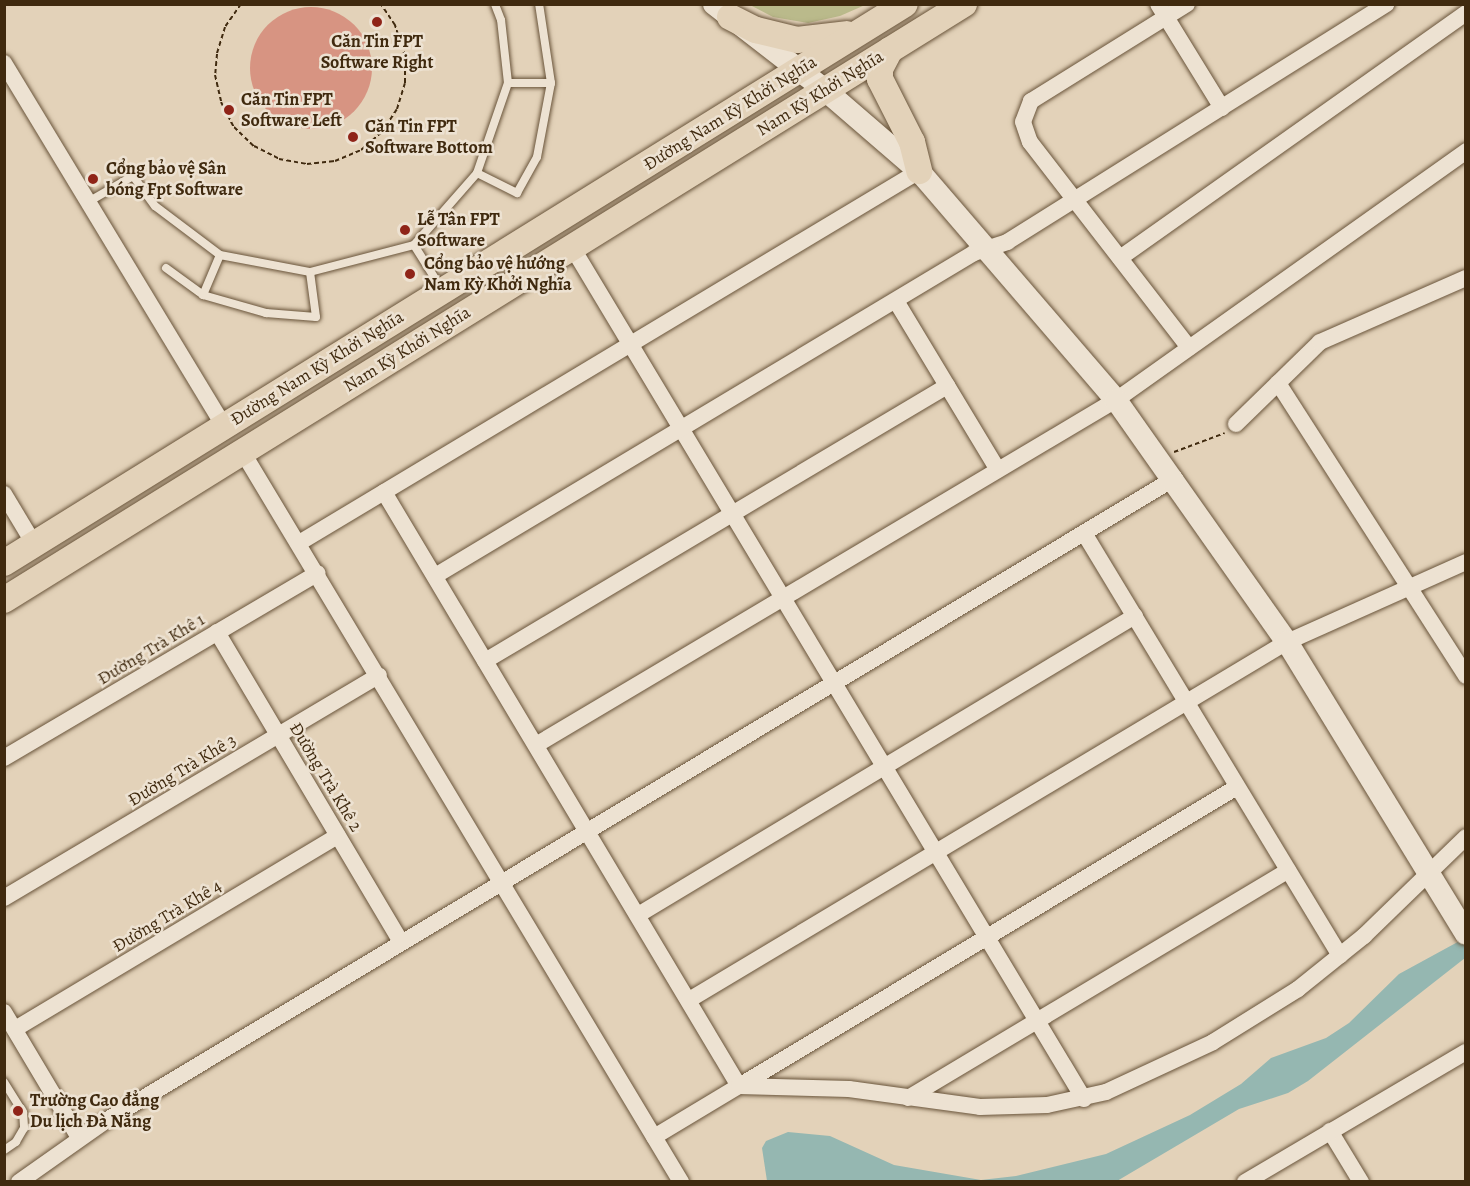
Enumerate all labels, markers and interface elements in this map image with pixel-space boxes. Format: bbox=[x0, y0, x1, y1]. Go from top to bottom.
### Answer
marker: Căn Tin FPT Software Right bbox=[370, 15, 384, 29]
place label: Căn Tin FPT Software Right bbox=[321, 31, 433, 74]
street label: Nam Kỳ Khởi Nghĩa bbox=[753, 45, 887, 141]
street label: Đường Nam Kỳ Khởi Nghĩa bbox=[639, 51, 821, 175]
place label: Căn Tin FPT Software Left bbox=[241, 89, 342, 132]
marker: Căn Tin FPT Software Left bbox=[222, 103, 236, 117]
place label: Căn Tin FPT Software Bottom bbox=[365, 116, 493, 158]
marker: Căn Tin FPT Software Bottom bbox=[346, 130, 360, 144]
place label: Cổng bảo vệ Sân bóng Fpt Software bbox=[106, 158, 243, 201]
marker: Cổng bảo vệ Sân bóng Fpt Software bbox=[84, 170, 102, 188]
place label: Lễ Tân FPT Software bbox=[417, 209, 500, 252]
marker: Lễ Tân FPT Software bbox=[398, 223, 412, 237]
place label: Cổng bảo vệ hướng Nam Kỳ Khởi Nghĩa bbox=[424, 253, 572, 296]
marker: Cổng bảo vệ hướng Nam Kỳ Khởi Nghĩa bbox=[401, 265, 419, 283]
street label: Nam Kỳ Khởi Nghĩa bbox=[340, 301, 474, 397]
street label: Đường Nam Kỳ Khởi Nghĩa bbox=[226, 306, 408, 430]
street label: Đường Trà Khê 1 bbox=[94, 609, 208, 689]
street label: Đường Trà Khê 2 bbox=[285, 718, 367, 836]
street label: Đường Trà Khê 3 bbox=[124, 729, 240, 811]
street label: Đường Trà Khê 4 bbox=[109, 875, 225, 957]
place label: Trường Cao đẳng Du lịch Đà Nẵng bbox=[30, 1090, 159, 1132]
marker: Trường Cao đẳng Du lịch Đà Nẵng bbox=[11, 1104, 25, 1118]

